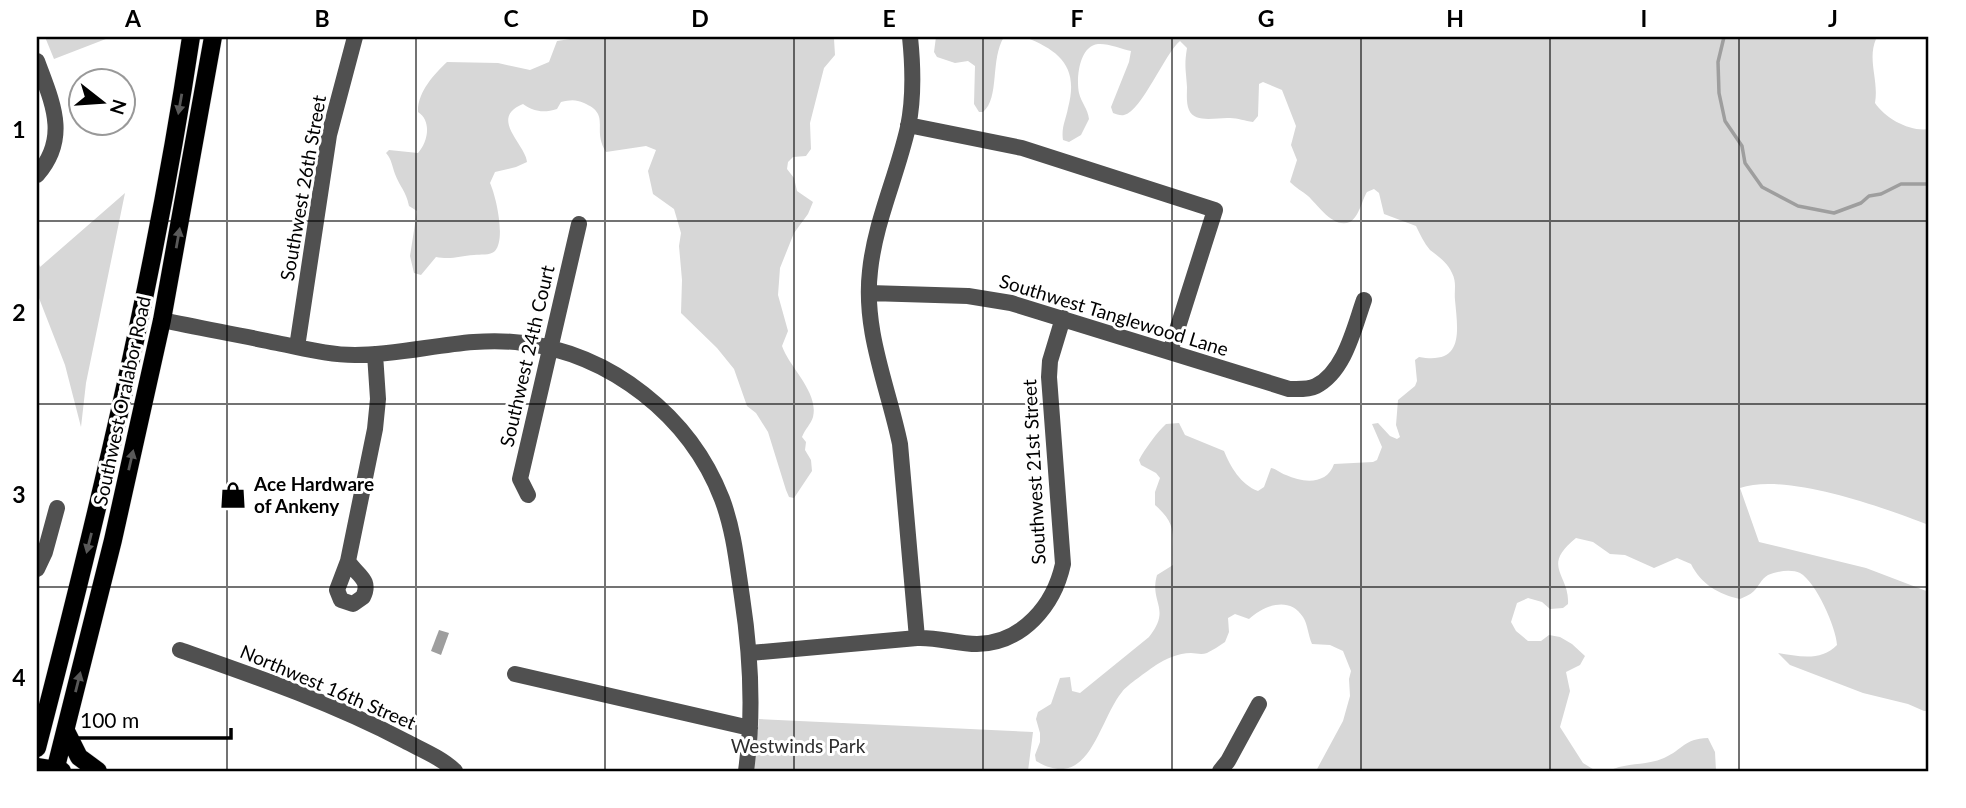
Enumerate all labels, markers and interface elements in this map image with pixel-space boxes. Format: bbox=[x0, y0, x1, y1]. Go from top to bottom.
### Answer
text: A bbox=[124, 4, 142, 32]
text: B bbox=[314, 4, 330, 32]
text: C bbox=[503, 4, 519, 32]
text: D bbox=[691, 4, 709, 32]
text: E bbox=[882, 4, 896, 32]
text: F bbox=[1070, 4, 1084, 32]
text: G bbox=[1258, 4, 1274, 32]
text: H bbox=[1446, 4, 1464, 32]
text: I bbox=[1641, 4, 1647, 32]
text: J bbox=[1828, 4, 1838, 32]
north arrow bbox=[66, 66, 136, 136]
one-way arrow bbox=[175, 93, 186, 115]
street label: Southwest 26th Street bbox=[275, 93, 330, 283]
text: N bbox=[106, 97, 132, 117]
text: 1 bbox=[12, 115, 26, 143]
one-way arrow bbox=[172, 227, 183, 249]
street label: Southwest 24th Court bbox=[494, 263, 559, 449]
street label: Southwest Tanglewood Lane bbox=[997, 269, 1231, 360]
street label: Southwest Oralabor Road bbox=[88, 294, 155, 508]
text: 2 bbox=[12, 298, 26, 326]
street label: Southwest 21st Street bbox=[1017, 379, 1050, 565]
one-way arrow bbox=[126, 449, 137, 471]
place label: Ace Hardware of Ankeny bbox=[253, 472, 374, 517]
text: 3 bbox=[12, 480, 26, 508]
shop icon: Ace Hardware of Ankeny bbox=[218, 480, 248, 510]
one-way arrow bbox=[83, 532, 94, 554]
street label: Northwest 16th Street bbox=[237, 639, 420, 734]
text: 4 bbox=[12, 663, 26, 691]
one-way arrow bbox=[73, 670, 84, 692]
scale bar bbox=[70, 696, 231, 740]
text: 100 m bbox=[80, 707, 139, 732]
park label: Westwinds Park bbox=[731, 734, 866, 757]

